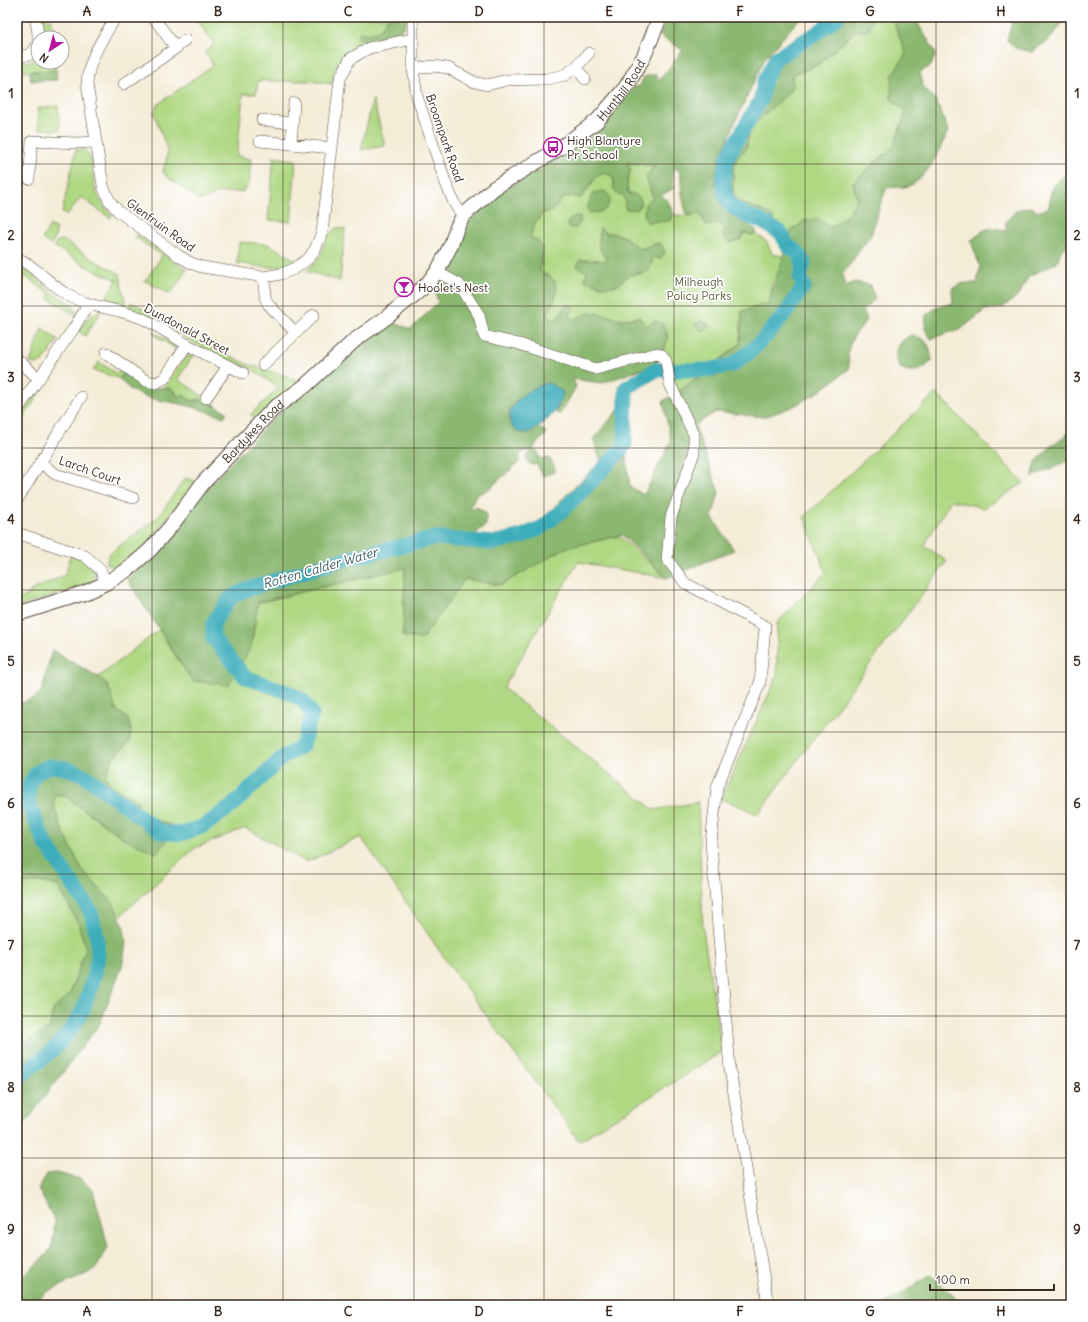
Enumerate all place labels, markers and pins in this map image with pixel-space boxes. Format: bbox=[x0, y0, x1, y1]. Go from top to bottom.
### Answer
place label: High Blantyre Pr School bbox=[567, 133, 641, 162]
bus stop icon: High Blantyre Pr School bbox=[542, 136, 564, 158]
bar icon: Hoolet's Nest bbox=[393, 276, 415, 298]
place label: Hoolet's Nest bbox=[418, 280, 488, 295]

